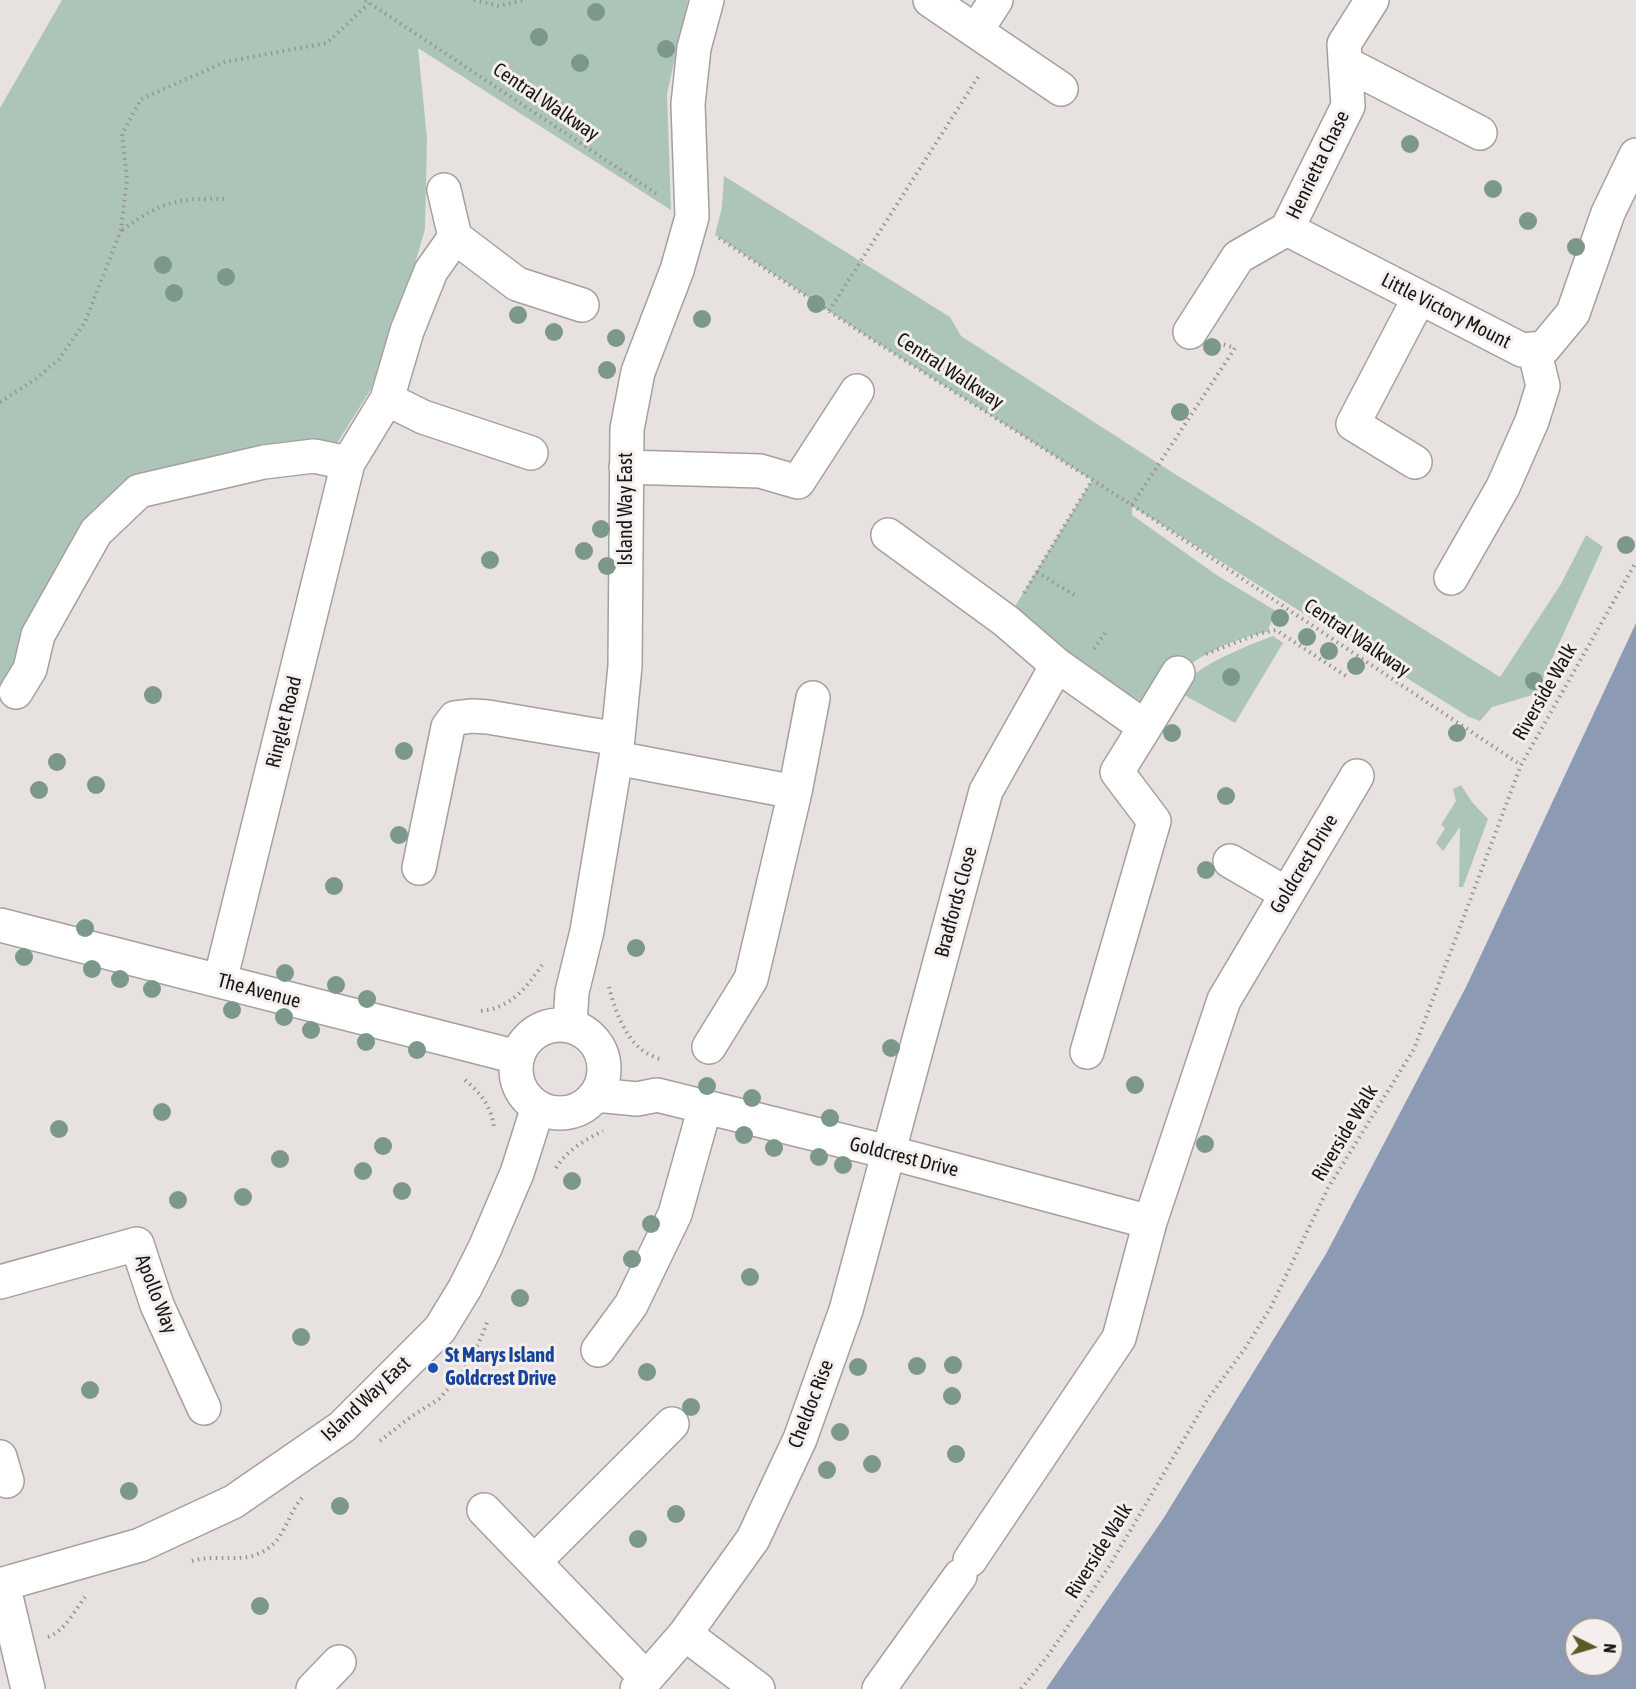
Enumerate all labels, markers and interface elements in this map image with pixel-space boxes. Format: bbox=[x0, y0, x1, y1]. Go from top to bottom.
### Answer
street label: Central Walkway bbox=[488, 58, 604, 146]
street label: Henrietta Chase bbox=[1281, 107, 1355, 223]
street label: Little Victory Mount bbox=[1377, 268, 1515, 354]
street label: Central Walkway bbox=[892, 327, 1008, 415]
street label: Island Way East bbox=[614, 452, 638, 566]
street label: Central Walkway bbox=[1299, 594, 1415, 682]
street label: Riverside Walk bbox=[1508, 639, 1582, 745]
street label: Ringlet Road bbox=[261, 674, 307, 770]
street label: Goldcrest Drive bbox=[1265, 810, 1343, 918]
street label: Bradfords Close bbox=[930, 844, 982, 960]
street label: The Avenue bbox=[215, 968, 303, 1014]
street label: Riverside Walk bbox=[1307, 1081, 1383, 1185]
street label: Goldcrest Drive bbox=[847, 1132, 961, 1182]
street label: Apollo Way bbox=[130, 1251, 182, 1337]
place label: St Marys Island Goldcrest Drive bbox=[445, 1344, 556, 1391]
street label: Island Way East bbox=[316, 1352, 416, 1446]
street label: Cheldoc Rise bbox=[783, 1356, 839, 1452]
marker: St Marys Island Goldcrest Drive bbox=[426, 1361, 440, 1375]
street label: Riverside Walk bbox=[1060, 1499, 1138, 1603]
north arrow bbox=[1564, 1617, 1624, 1677]
text: N bbox=[1601, 1643, 1619, 1654]

